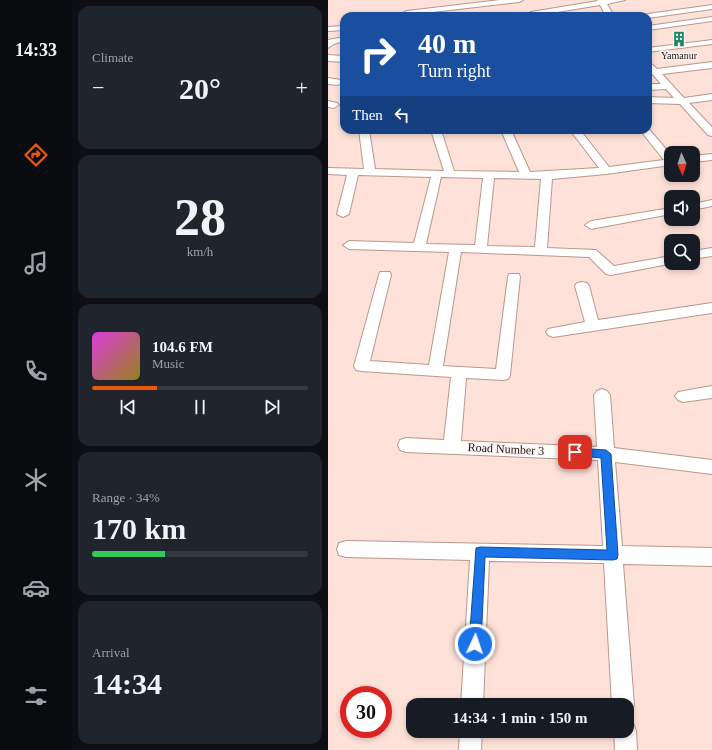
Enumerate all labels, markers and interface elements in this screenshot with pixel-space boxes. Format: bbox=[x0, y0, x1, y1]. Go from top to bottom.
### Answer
icon: right bbox=[352, 28, 404, 80]
text: 40 m bbox=[418, 28, 476, 59]
building icon: Yamanur bbox=[670, 30, 688, 48]
text: 14:33 bbox=[15, 40, 57, 60]
text: Climate bbox=[92, 50, 133, 65]
place label: Yamanur bbox=[661, 50, 698, 61]
text: Turn right bbox=[418, 61, 491, 81]
text: 20° bbox=[179, 72, 221, 105]
text: − bbox=[92, 75, 104, 100]
text: + bbox=[296, 75, 308, 100]
icon: left bbox=[391, 104, 413, 126]
text: Then bbox=[352, 107, 383, 123]
icon: directions bbox=[22, 141, 50, 169]
north arrow bbox=[664, 146, 700, 182]
map controls bbox=[664, 146, 700, 270]
text: 28 bbox=[174, 189, 226, 246]
button: sound bbox=[664, 190, 700, 226]
button: search bbox=[664, 234, 700, 270]
text: km/h bbox=[187, 244, 213, 259]
icon: music bbox=[22, 249, 50, 277]
text: 104.6 FM bbox=[152, 339, 213, 355]
text: Music bbox=[152, 356, 185, 371]
icon: phone bbox=[22, 357, 50, 385]
icon: previous bbox=[117, 396, 139, 418]
icon: pause bbox=[189, 396, 211, 418]
icon: next bbox=[261, 396, 283, 418]
pin bbox=[558, 435, 592, 469]
street label: Road Number 3 bbox=[467, 440, 545, 458]
icon: arrive bbox=[564, 441, 586, 463]
icon: climate bbox=[22, 466, 50, 494]
text: Range · 34% bbox=[92, 490, 160, 505]
text: 170 km bbox=[92, 512, 186, 545]
icon: car bbox=[22, 574, 50, 602]
position arrow bbox=[454, 623, 496, 665]
text: Arrival bbox=[92, 645, 130, 660]
text: 14:34 bbox=[92, 667, 162, 700]
icon: filters bbox=[22, 682, 50, 710]
speed limit sign: 30 bbox=[340, 686, 392, 738]
text: 14:34 · 1 min · 150 m bbox=[453, 710, 588, 726]

